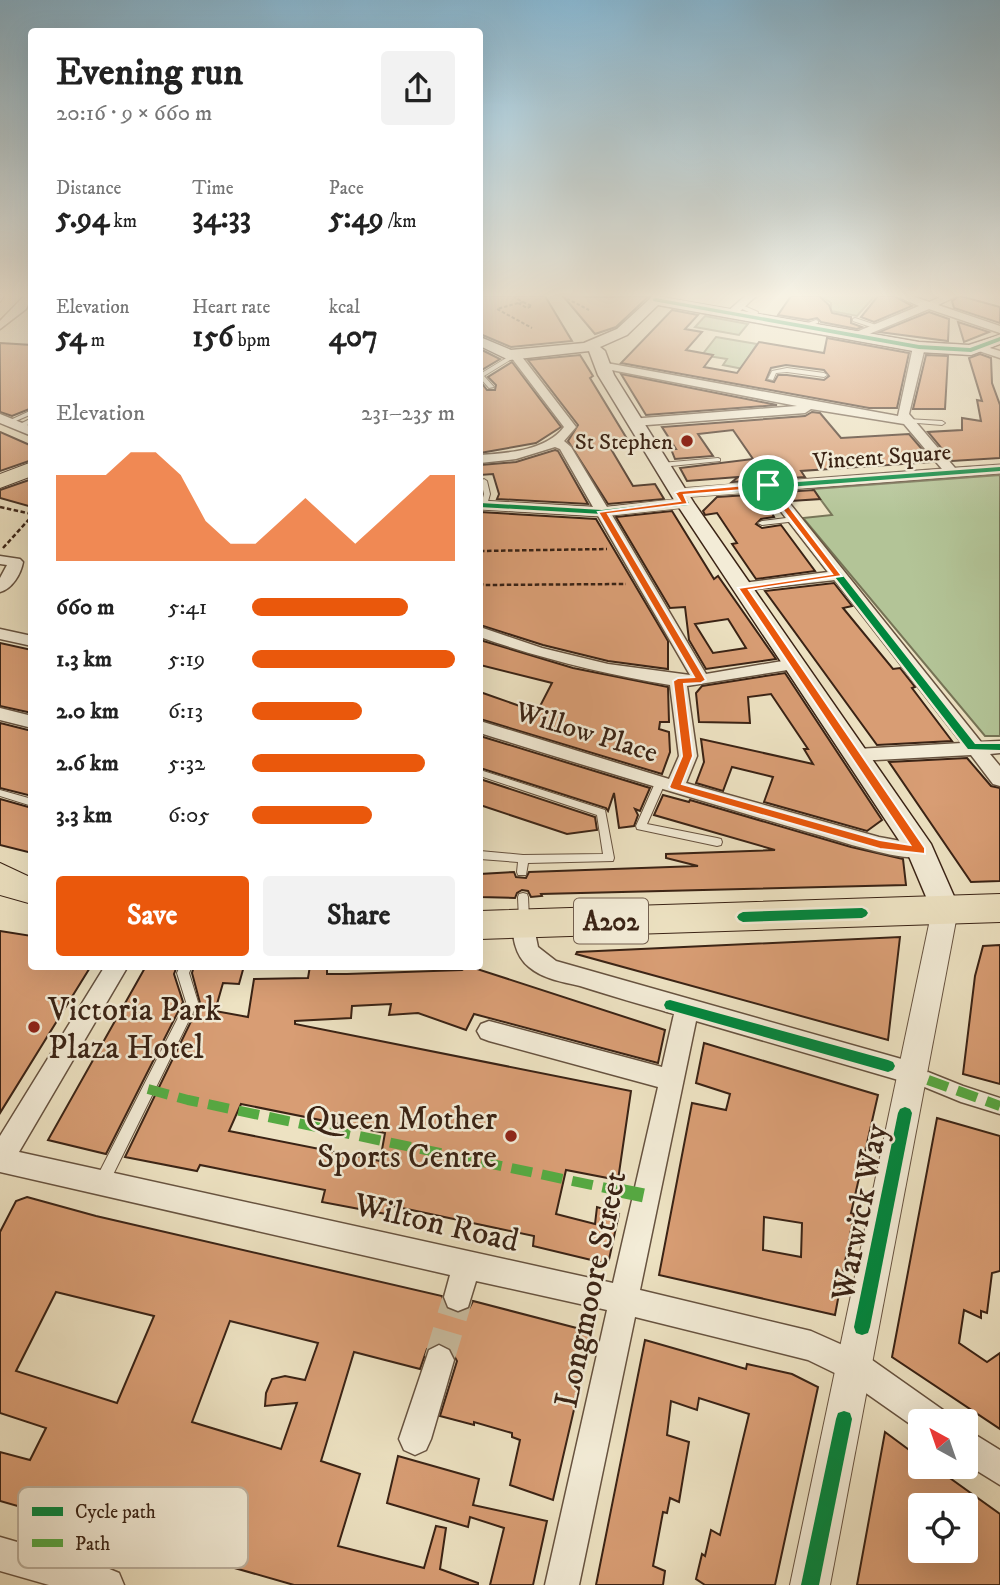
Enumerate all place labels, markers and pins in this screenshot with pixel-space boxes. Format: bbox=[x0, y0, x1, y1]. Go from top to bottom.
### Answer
place label: St Stephen bbox=[575, 428, 673, 457]
marker: St Stephen bbox=[679, 433, 695, 449]
pin bbox=[738, 455, 798, 515]
place label: Victoria Park Plaza Hotel bbox=[47, 990, 221, 1069]
marker: Victoria Park Plaza Hotel bbox=[26, 1019, 42, 1035]
place label: Queen Mother Sports Centre bbox=[306, 1099, 498, 1178]
marker: Queen Mother Sports Centre bbox=[503, 1128, 519, 1144]

